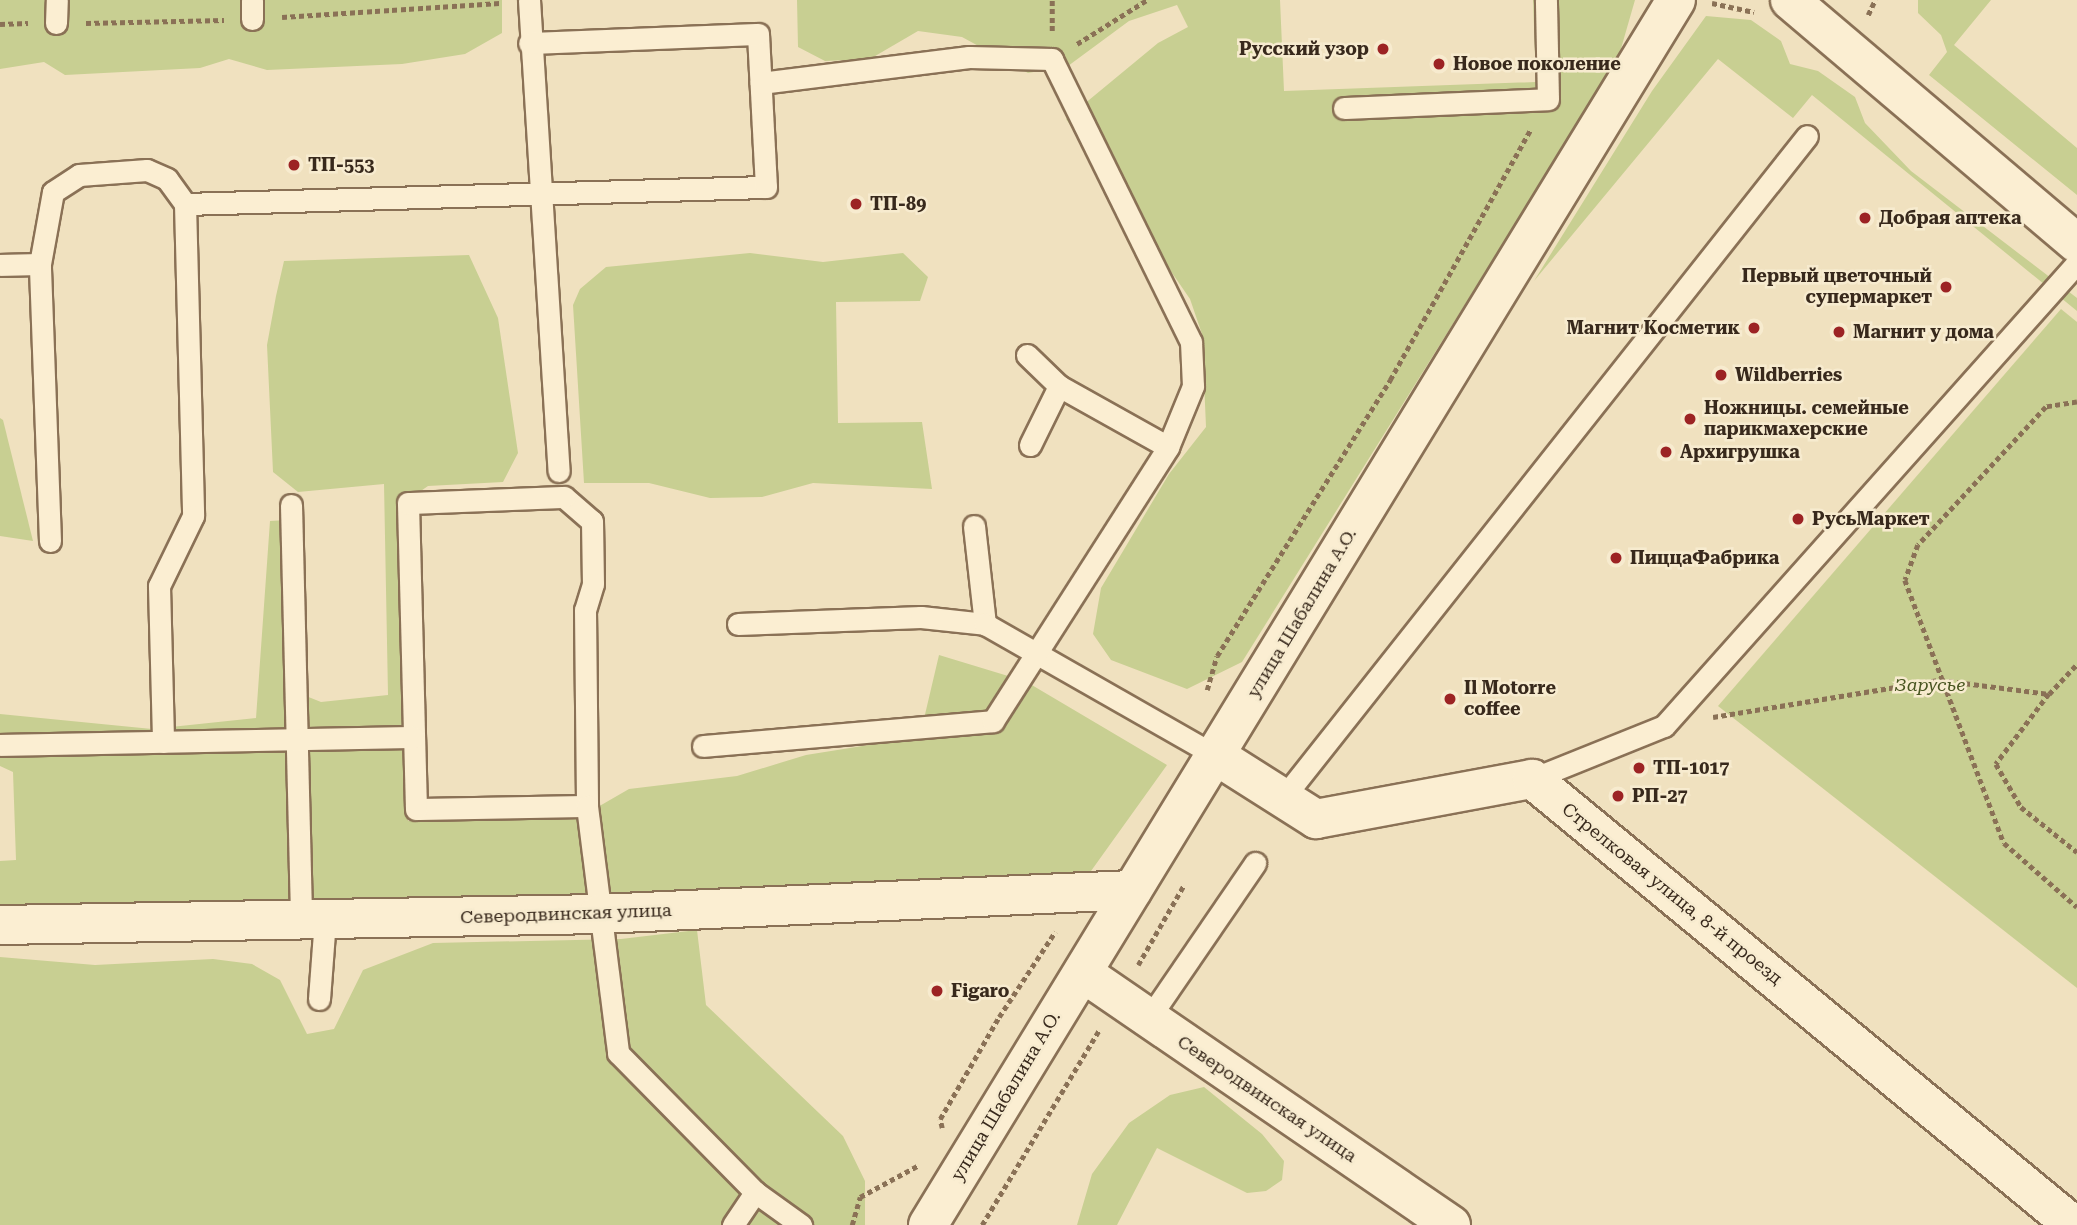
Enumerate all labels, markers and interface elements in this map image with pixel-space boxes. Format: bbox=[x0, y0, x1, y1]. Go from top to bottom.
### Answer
place label: Русский узор bbox=[1239, 38, 1369, 60]
marker: Русский узор bbox=[1375, 41, 1391, 57]
place label: Новое поколение bbox=[1453, 53, 1621, 75]
marker: Новое поколение bbox=[1431, 56, 1447, 72]
place label: ТП-553 bbox=[308, 154, 374, 176]
marker: ТП-553 bbox=[286, 157, 302, 173]
place label: ТП-89 bbox=[870, 193, 926, 215]
marker: ТП-89 bbox=[848, 196, 864, 212]
place label: Добрая аптека bbox=[1879, 207, 2021, 229]
marker: Добрая аптека bbox=[1857, 210, 1873, 226]
place label: Первый цветочный супермаркет bbox=[1742, 266, 1932, 308]
marker: Первый цветочный супермаркет bbox=[1938, 279, 1954, 295]
place label: Магнит Косметик bbox=[1566, 317, 1740, 339]
marker: Магнит Косметик bbox=[1746, 320, 1762, 336]
place label: Магнит у дома bbox=[1853, 321, 1994, 343]
marker: Магнит у дома bbox=[1831, 324, 1847, 340]
place label: Wildberries bbox=[1735, 364, 1842, 386]
marker: Wildberries bbox=[1713, 367, 1729, 383]
place label: Ножницы. семейные парикмахерские bbox=[1704, 398, 1909, 440]
marker: Ножницы. семейные парикмахерские bbox=[1682, 411, 1698, 427]
place label: Архигрушка bbox=[1680, 441, 1800, 463]
marker: Архигрушка bbox=[1658, 444, 1674, 460]
place label: РусьМаркет bbox=[1812, 508, 1930, 530]
marker: РусьМаркет bbox=[1790, 511, 1806, 527]
street label: улица Шабалина А.О. bbox=[1243, 524, 1361, 702]
place label: ПиццаФабрика bbox=[1630, 547, 1779, 569]
marker: ПиццаФабрика bbox=[1608, 550, 1624, 566]
park label: Зарусье bbox=[1895, 674, 1965, 696]
place label: Il Motorre coffee bbox=[1464, 678, 1556, 720]
marker: Il Motorre coffee bbox=[1442, 691, 1458, 707]
place label: ТП-1017 bbox=[1653, 757, 1729, 779]
marker: ТП-1017 bbox=[1631, 760, 1647, 776]
place label: РП-27 bbox=[1632, 785, 1688, 807]
marker: РП-27 bbox=[1610, 788, 1626, 804]
street label: Стрелковая улица, 8-й проезд bbox=[1558, 798, 1786, 990]
street label: Северодвинская улица bbox=[460, 900, 672, 928]
place label: Figaro bbox=[951, 980, 1009, 1002]
marker: Figaro bbox=[929, 983, 945, 999]
street label: улица Шабалина А.О. bbox=[947, 1007, 1065, 1185]
street label: Северодвинская улица bbox=[1173, 1031, 1361, 1167]

